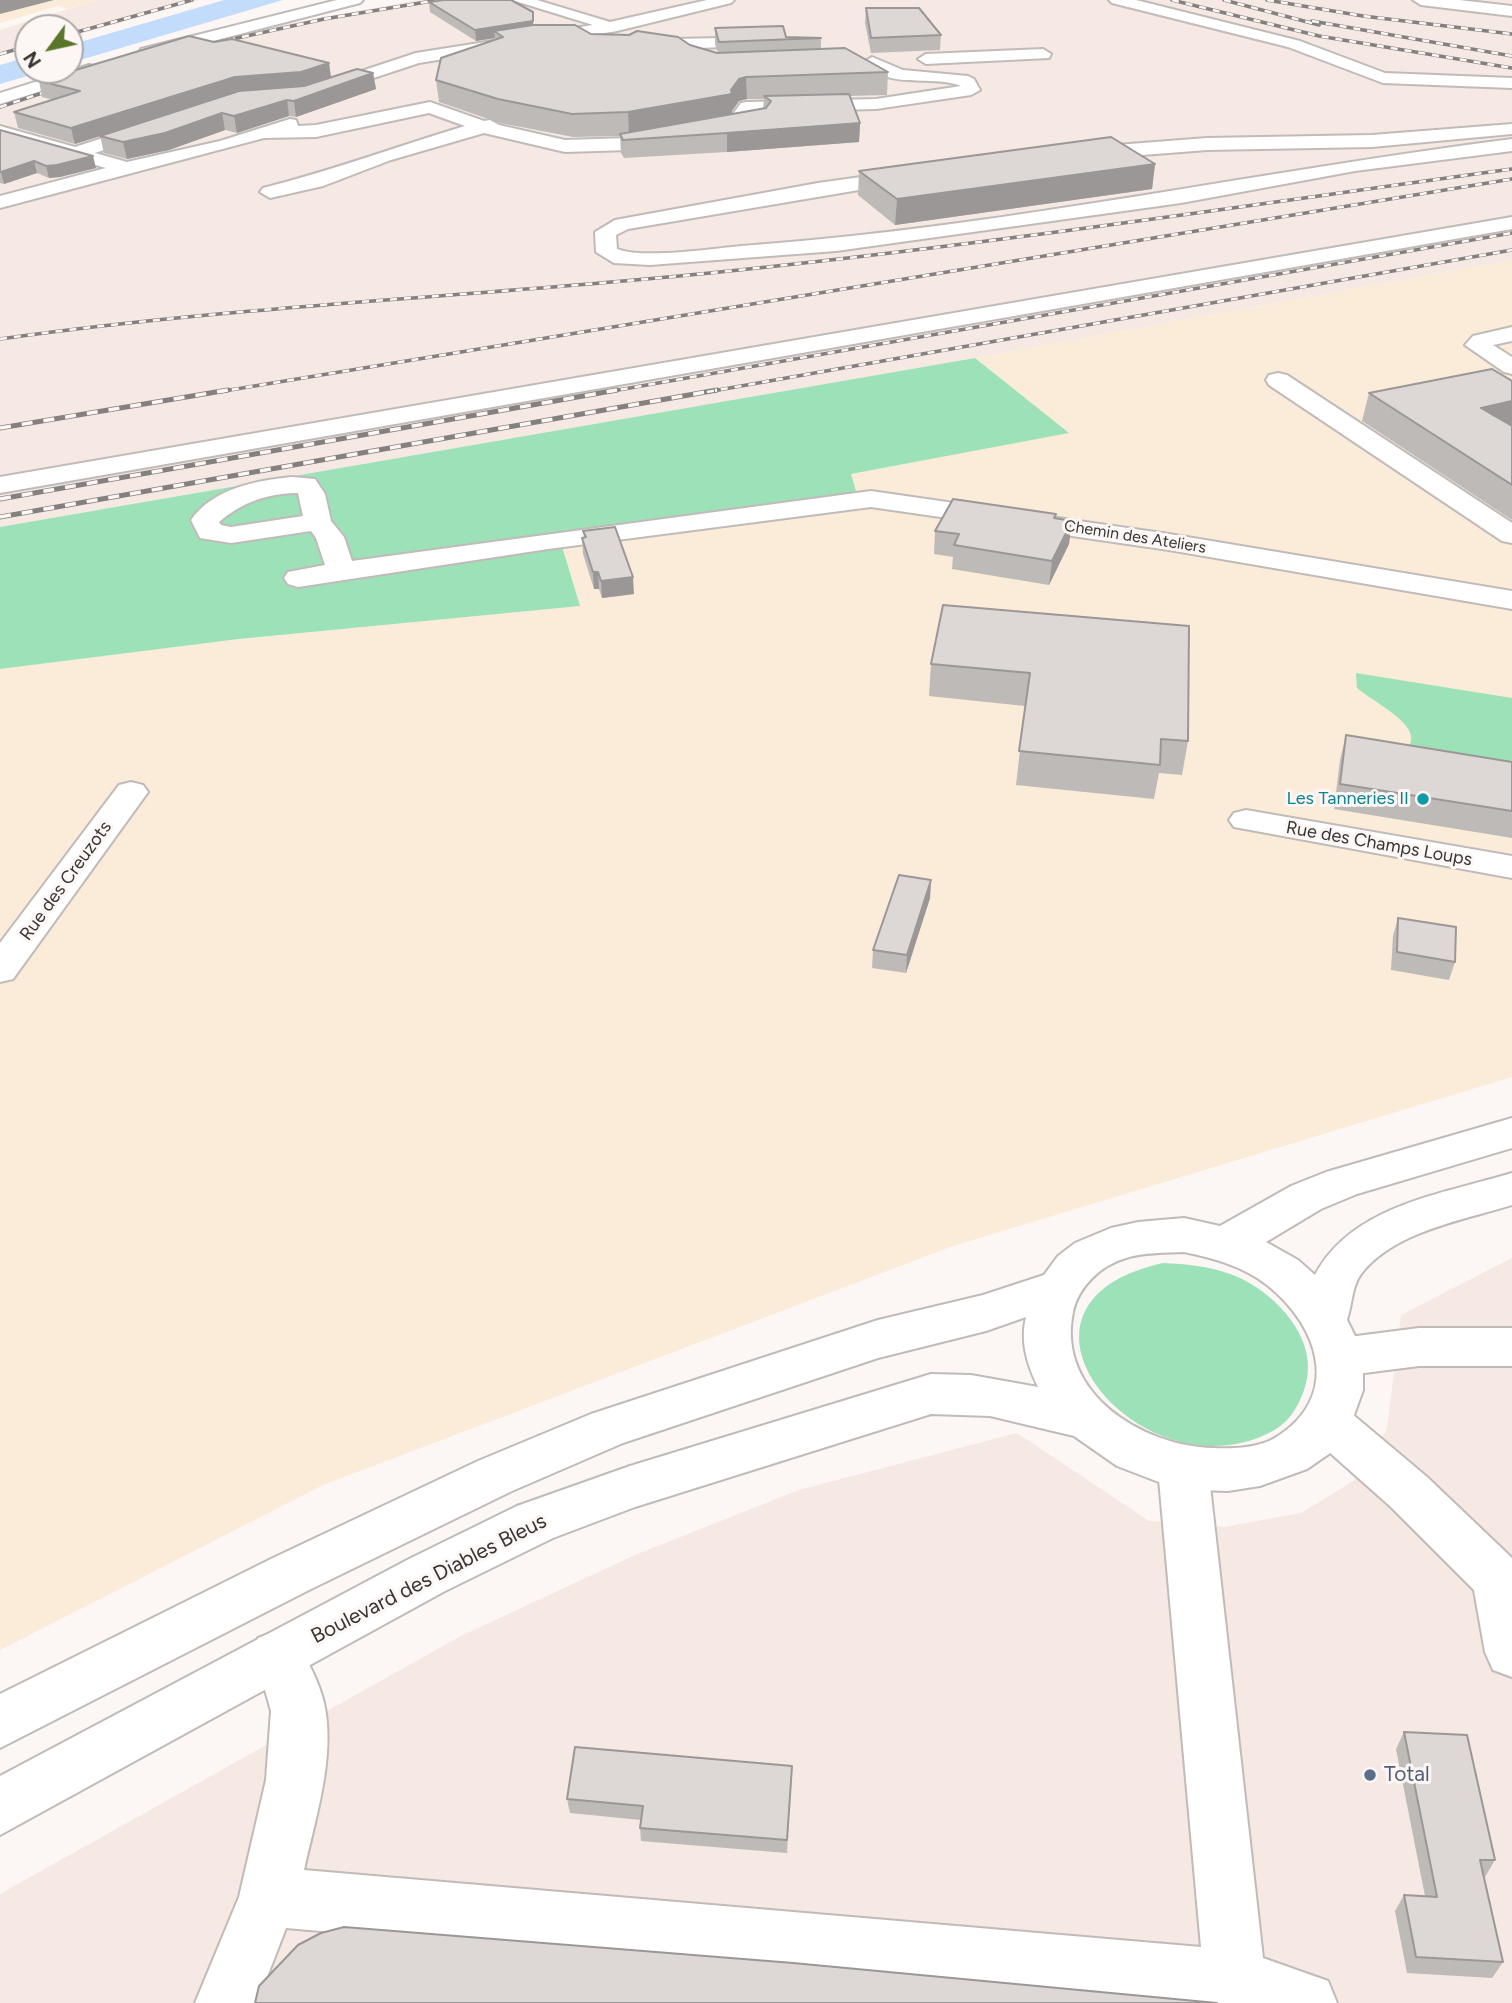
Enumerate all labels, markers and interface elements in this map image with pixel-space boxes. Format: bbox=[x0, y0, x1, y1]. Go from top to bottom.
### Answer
north arrow bbox=[14, 14, 84, 84]
text: N bbox=[19, 47, 46, 72]
street label: Chemin des Ateliers bbox=[1063, 516, 1207, 558]
place label: Les Tanneries II bbox=[1286, 788, 1409, 810]
marker: Les Tanneries II bbox=[1415, 791, 1431, 807]
street label: Rue des Creuzots bbox=[15, 817, 117, 945]
street label: Rue des Champs Loups bbox=[1284, 817, 1474, 871]
street label: Boulevard des Diables Bleus bbox=[307, 1509, 551, 1649]
place label: Total bbox=[1384, 1762, 1430, 1788]
marker: Total bbox=[1362, 1767, 1378, 1783]

